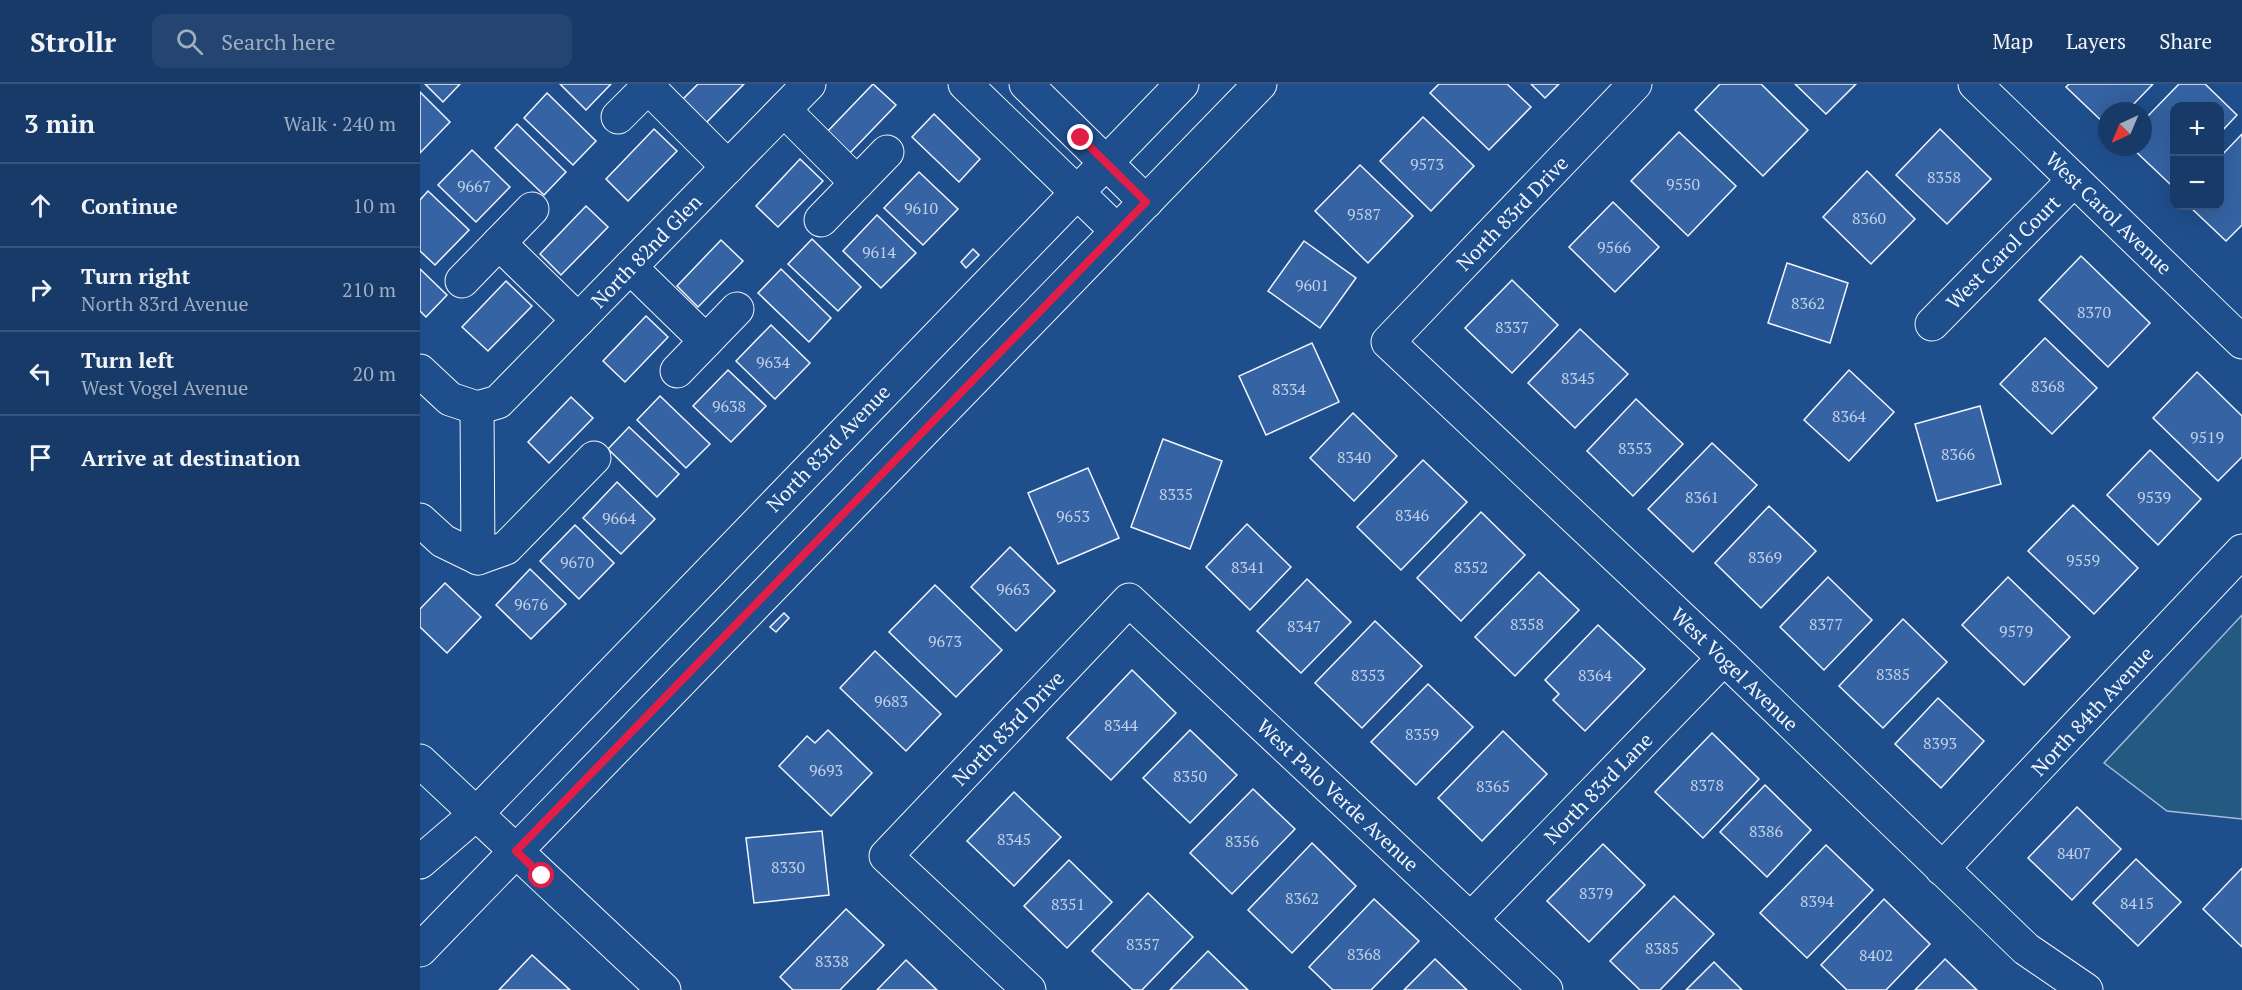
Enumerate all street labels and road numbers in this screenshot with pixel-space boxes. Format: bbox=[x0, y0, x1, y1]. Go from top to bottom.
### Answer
street label: West Carol Avenue bbox=[2040, 146, 2178, 280]
street label: North 83rd Drive bbox=[1450, 150, 1574, 276]
street label: North 82nd Glen bbox=[585, 188, 707, 314]
street label: West Carol Court bbox=[1940, 189, 2066, 315]
street label: North 83rd Avenue bbox=[760, 378, 896, 518]
street label: West Vogel Avenue bbox=[1665, 601, 1805, 737]
street label: North 84th Avenue bbox=[2025, 640, 2159, 782]
street label: North 83rd Drive bbox=[946, 665, 1070, 791]
street label: West Palo Verde Avenue bbox=[1251, 713, 1425, 877]
street label: North 83rd Lane bbox=[1538, 726, 1658, 850]

